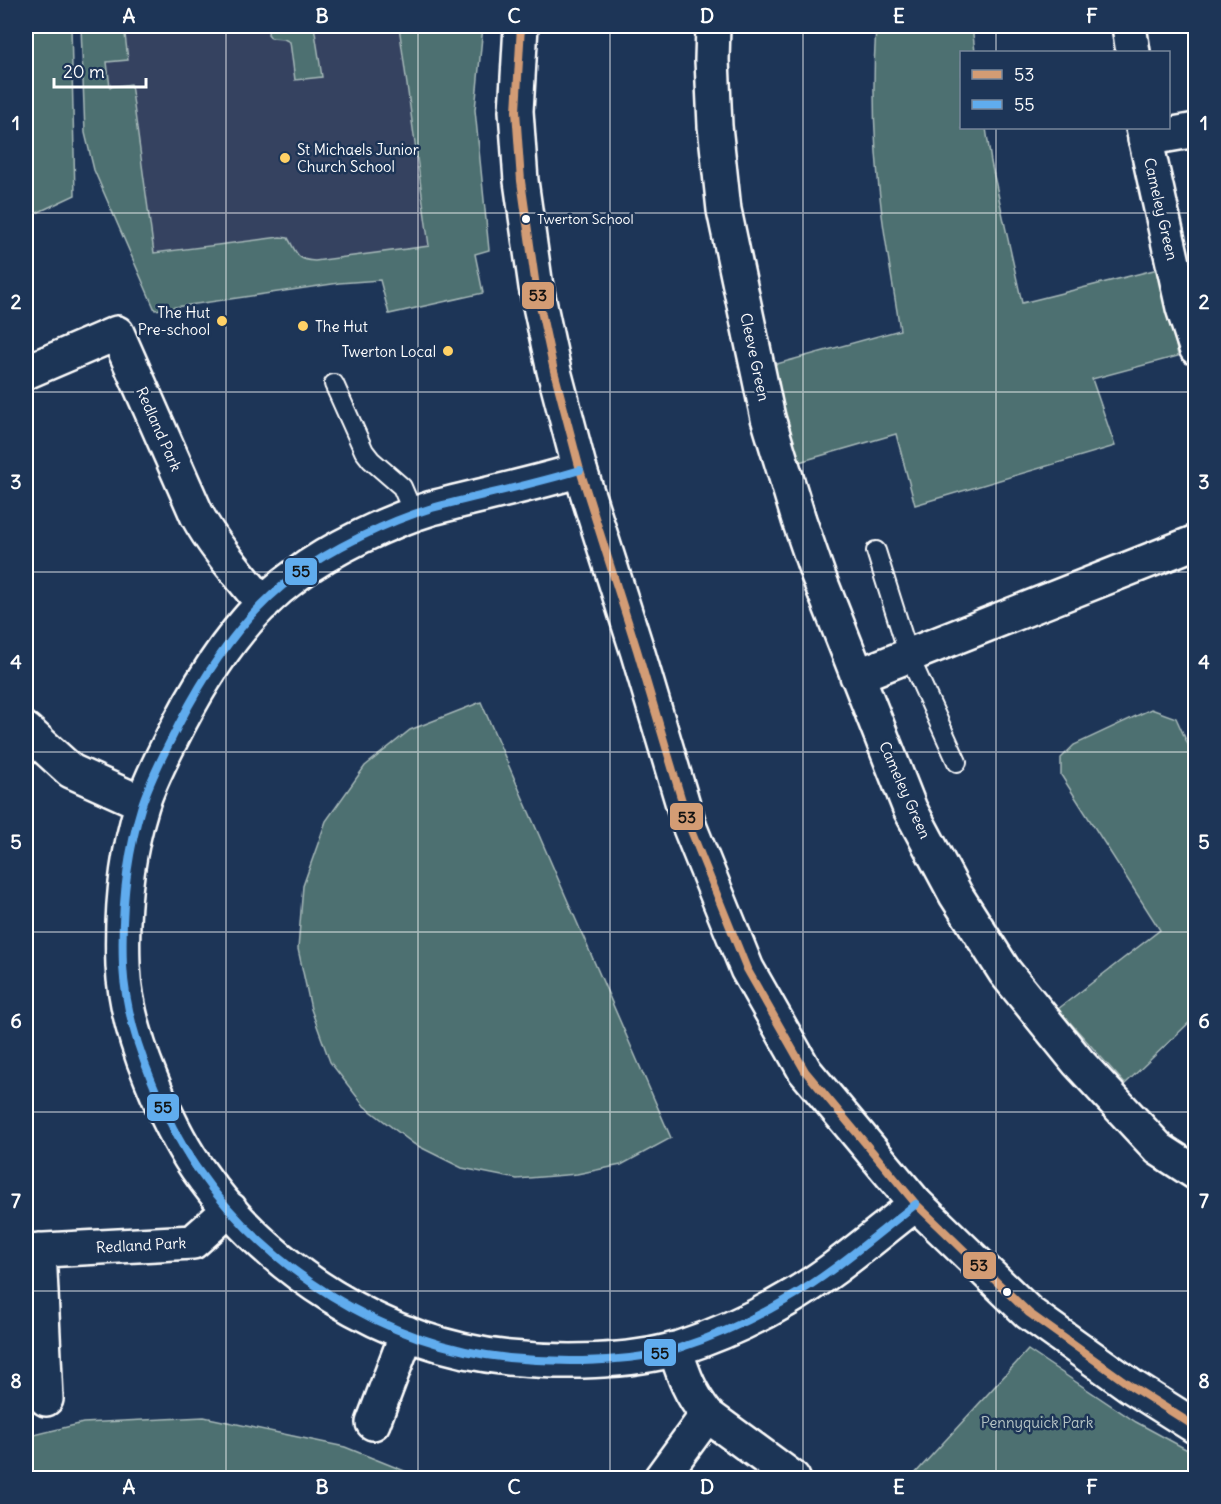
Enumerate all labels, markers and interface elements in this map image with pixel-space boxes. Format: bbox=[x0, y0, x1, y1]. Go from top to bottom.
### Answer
text: A bbox=[123, 3, 136, 28]
text: B bbox=[315, 3, 329, 28]
text: C bbox=[507, 3, 521, 28]
text: D bbox=[700, 3, 714, 28]
text: E bbox=[893, 3, 905, 28]
text: F bbox=[1086, 3, 1098, 28]
scale bar bbox=[54, 51, 146, 89]
legend bbox=[960, 51, 1170, 129]
text: 20 m bbox=[63, 60, 105, 83]
text: 53 bbox=[1014, 63, 1035, 86]
text: 55 bbox=[1014, 93, 1035, 116]
text: 1 bbox=[12, 110, 20, 135]
text: 1 bbox=[1200, 110, 1208, 135]
place label: St Michaels Junior Church School bbox=[297, 140, 419, 176]
marker: St Michaels Junior Church School bbox=[278, 151, 292, 165]
street label: Cameley Green bbox=[1140, 156, 1182, 262]
place label: Twerton School bbox=[537, 210, 634, 228]
marker: Twerton School bbox=[520, 213, 532, 225]
line badge: 53 bbox=[521, 281, 555, 310]
text: 53 bbox=[529, 285, 547, 305]
text: 2 bbox=[11, 289, 22, 314]
text: 2 bbox=[1199, 289, 1210, 314]
place label: The Hut Pre-school bbox=[138, 303, 210, 339]
street label: Cleeve Green bbox=[736, 311, 774, 403]
marker: The Hut Pre-school bbox=[215, 314, 229, 328]
place label: The Hut bbox=[315, 317, 368, 336]
marker: The Hut bbox=[296, 319, 310, 333]
place label: Twerton Local bbox=[341, 342, 436, 361]
marker: Twerton Local bbox=[441, 344, 455, 358]
street label: Redland Park bbox=[132, 384, 186, 474]
text: 3 bbox=[10, 469, 22, 494]
text: 3 bbox=[1198, 469, 1210, 494]
line badge: 55 bbox=[284, 557, 318, 586]
text: 55 bbox=[292, 561, 310, 581]
text: 4 bbox=[10, 649, 22, 674]
text: 4 bbox=[1198, 649, 1210, 674]
street label: Cameley Green bbox=[875, 738, 935, 842]
line badge: 53 bbox=[669, 802, 704, 831]
text: 53 bbox=[678, 807, 696, 827]
text: 5 bbox=[10, 829, 22, 854]
text: 5 bbox=[1198, 829, 1210, 854]
text: 6 bbox=[10, 1008, 22, 1033]
text: 6 bbox=[1198, 1008, 1210, 1033]
line badge: 55 bbox=[146, 1093, 180, 1122]
text: 55 bbox=[154, 1097, 172, 1117]
text: 7 bbox=[11, 1188, 21, 1213]
text: 7 bbox=[1199, 1188, 1209, 1213]
street label: Redland Park bbox=[96, 1233, 187, 1257]
line badge: 53 bbox=[962, 1251, 997, 1280]
text: 53 bbox=[970, 1255, 988, 1275]
unlabelled marker bbox=[1001, 1286, 1013, 1298]
line badge: 55 bbox=[643, 1338, 677, 1367]
text: 55 bbox=[651, 1343, 669, 1363]
text: 8 bbox=[10, 1368, 22, 1393]
text: 8 bbox=[1198, 1368, 1210, 1393]
park label: Pennyquick Park bbox=[981, 1413, 1094, 1432]
text: A bbox=[123, 1474, 136, 1499]
text: B bbox=[315, 1474, 329, 1499]
text: C bbox=[507, 1474, 521, 1499]
text: D bbox=[700, 1474, 714, 1499]
text: E bbox=[893, 1474, 905, 1499]
text: F bbox=[1086, 1474, 1098, 1499]

